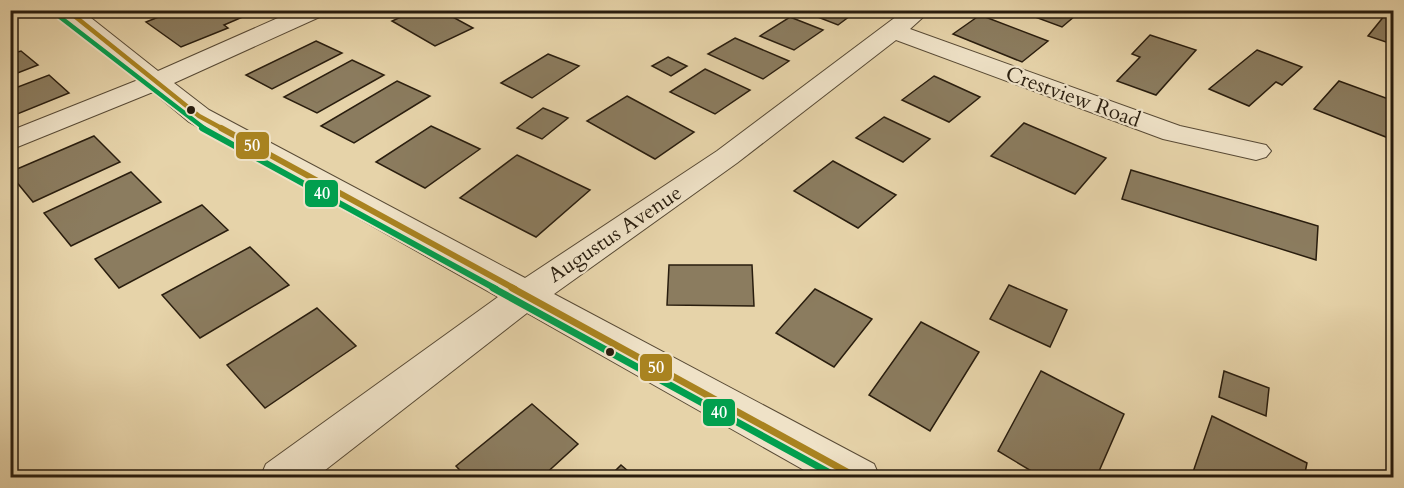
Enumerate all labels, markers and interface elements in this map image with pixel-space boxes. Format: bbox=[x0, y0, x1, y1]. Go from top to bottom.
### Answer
street label: Crestview Road bbox=[1002, 59, 1144, 135]
unlabelled marker bbox=[185, 104, 197, 116]
line badge: 50 bbox=[235, 131, 270, 160]
text: 50 bbox=[244, 135, 260, 157]
street label: Augustus Avenue bbox=[542, 178, 688, 290]
line badge: 40 bbox=[304, 179, 339, 208]
text: 40 bbox=[314, 183, 330, 205]
unlabelled marker bbox=[604, 346, 616, 358]
line badge: 50 bbox=[639, 353, 673, 382]
text: 50 bbox=[648, 357, 664, 379]
line badge: 40 bbox=[702, 398, 736, 427]
text: 40 bbox=[711, 402, 727, 424]

